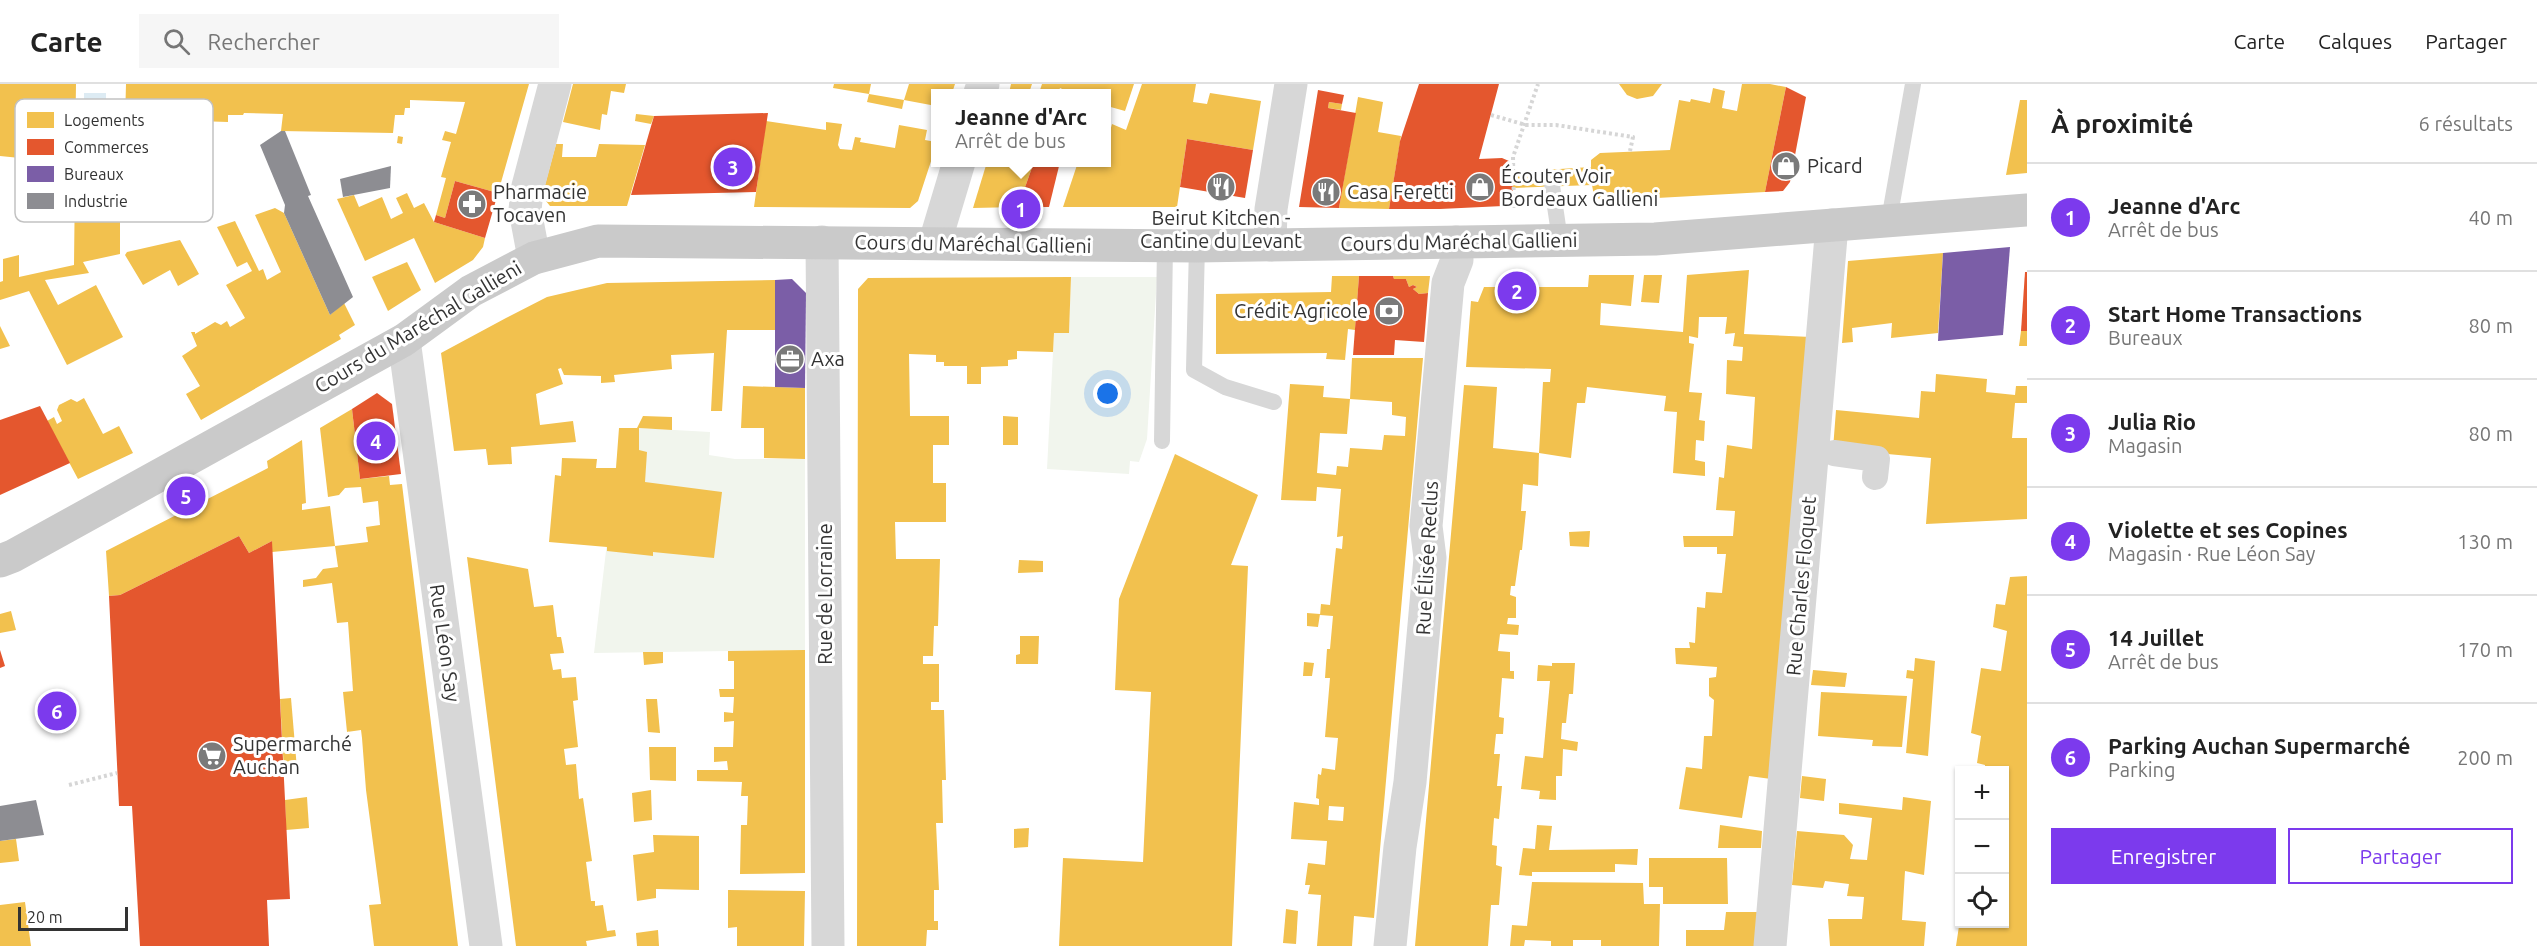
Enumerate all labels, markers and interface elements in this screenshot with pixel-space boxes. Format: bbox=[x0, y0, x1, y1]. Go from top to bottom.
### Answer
search box bbox=[139, 14, 559, 68]
icon: search bbox=[160, 25, 193, 58]
text: Carte bbox=[30, 26, 103, 57]
text: Rechercher bbox=[208, 29, 320, 54]
text: Carte bbox=[2234, 29, 2285, 53]
text: Calques bbox=[2318, 29, 2392, 53]
text: Partager bbox=[2425, 29, 2507, 53]
popup bbox=[931, 89, 1111, 167]
legend bbox=[15, 99, 213, 222]
text: Jeanne d'Arc bbox=[955, 104, 1087, 129]
text: À proximité bbox=[2051, 109, 2193, 138]
text: Logements bbox=[64, 111, 145, 129]
text: 6 résultats bbox=[2419, 112, 2513, 135]
text: Arrêt de bus bbox=[955, 129, 1066, 152]
text: Commerces bbox=[64, 138, 149, 156]
pin: 3 bbox=[714, 144, 752, 190]
shop icon: Picard bbox=[1770, 150, 1802, 182]
place label: Picard bbox=[1807, 154, 1863, 177]
place label: Écouter Voir Bordeaux Gallieni bbox=[1501, 164, 1658, 210]
text: Bureaux bbox=[64, 165, 124, 183]
restaurant icon: Beirut Kitchen - Cantine du Levant bbox=[1205, 171, 1237, 203]
shop icon: Écouter Voir Bordeaux Gallieni bbox=[1464, 171, 1496, 203]
restaurant icon: Casa Feretti bbox=[1310, 176, 1342, 208]
place label: Pharmacie Tocaven bbox=[493, 180, 587, 226]
place label: Casa Feretti bbox=[1347, 180, 1454, 203]
pin: 1 bbox=[1002, 186, 1040, 232]
pharmacy icon: Pharmacie Tocaven bbox=[456, 188, 488, 220]
text: Industrie bbox=[64, 192, 128, 210]
text: Jeanne d'Arc bbox=[2108, 193, 2240, 218]
place label: Beirut Kitchen - Cantine du Levant bbox=[1140, 206, 1302, 252]
text: 1 bbox=[2065, 206, 2076, 229]
text: 40 m bbox=[2469, 206, 2513, 229]
text: Arrêt de bus bbox=[2108, 218, 2219, 241]
street label: Cours du Maréchal Gallieni bbox=[1340, 228, 1578, 255]
street label: Cours du Maréchal Gallieni bbox=[854, 230, 1092, 257]
street label: Cours du Maréchal Gallieni bbox=[310, 256, 525, 398]
pin: 2 bbox=[1498, 268, 1537, 314]
bank icon: Crédit Agricole bbox=[1373, 295, 1405, 327]
place label: Crédit Agricole bbox=[1234, 299, 1368, 322]
text: Start Home Transactions bbox=[2108, 301, 2362, 326]
text: 2 bbox=[2065, 314, 2076, 337]
text: 80 m bbox=[2469, 314, 2513, 337]
text: Bureaux bbox=[2108, 326, 2183, 349]
office icon: Axa bbox=[774, 343, 806, 375]
place label: Axa bbox=[811, 347, 845, 370]
your location bbox=[1093, 379, 1122, 408]
text: Julia Rio bbox=[2108, 409, 2196, 434]
pin: 4 bbox=[356, 418, 395, 464]
text: 3 bbox=[2065, 422, 2076, 445]
text: 80 m bbox=[2469, 422, 2513, 445]
text: Magasin bbox=[2108, 434, 2182, 457]
pin: 5 bbox=[166, 474, 206, 518]
street label: Rue Élisée Reclus bbox=[1411, 480, 1442, 636]
street label: Rue Charles Floquet bbox=[1781, 495, 1820, 677]
text: Violette et ses Copines bbox=[2108, 517, 2348, 542]
street label: Rue de Lorraine bbox=[813, 523, 836, 665]
text: 4 bbox=[2065, 530, 2076, 553]
text: 130 m bbox=[2457, 530, 2513, 553]
text: Magasin · Rue Léon Say bbox=[2108, 542, 2315, 565]
street label: Rue Léon Say bbox=[426, 582, 465, 704]
text: 14 Juillet bbox=[2108, 625, 2204, 650]
text: 5 bbox=[2065, 638, 2076, 661]
text: 170 m bbox=[2457, 638, 2513, 661]
text: Arrêt de bus bbox=[2108, 650, 2219, 673]
pin: 6 bbox=[38, 688, 76, 734]
place label: Supermarché Auchan bbox=[233, 732, 352, 778]
text: Parking Auchan Supermarché bbox=[2108, 733, 2410, 758]
supermarket icon: Supermarché Auchan bbox=[196, 740, 228, 772]
text: 6 bbox=[2065, 746, 2076, 769]
text: 200 m bbox=[2457, 746, 2513, 769]
text: Parking bbox=[2108, 758, 2176, 781]
map controls bbox=[1955, 766, 2009, 928]
button: + bbox=[1955, 766, 2009, 820]
button: − bbox=[1955, 820, 2009, 874]
button: Enregistrer bbox=[2051, 828, 2276, 884]
button: Partager bbox=[2288, 828, 2513, 884]
button: locate bbox=[1955, 874, 2009, 928]
scale bar bbox=[18, 904, 128, 932]
text: 20 m bbox=[27, 908, 63, 926]

